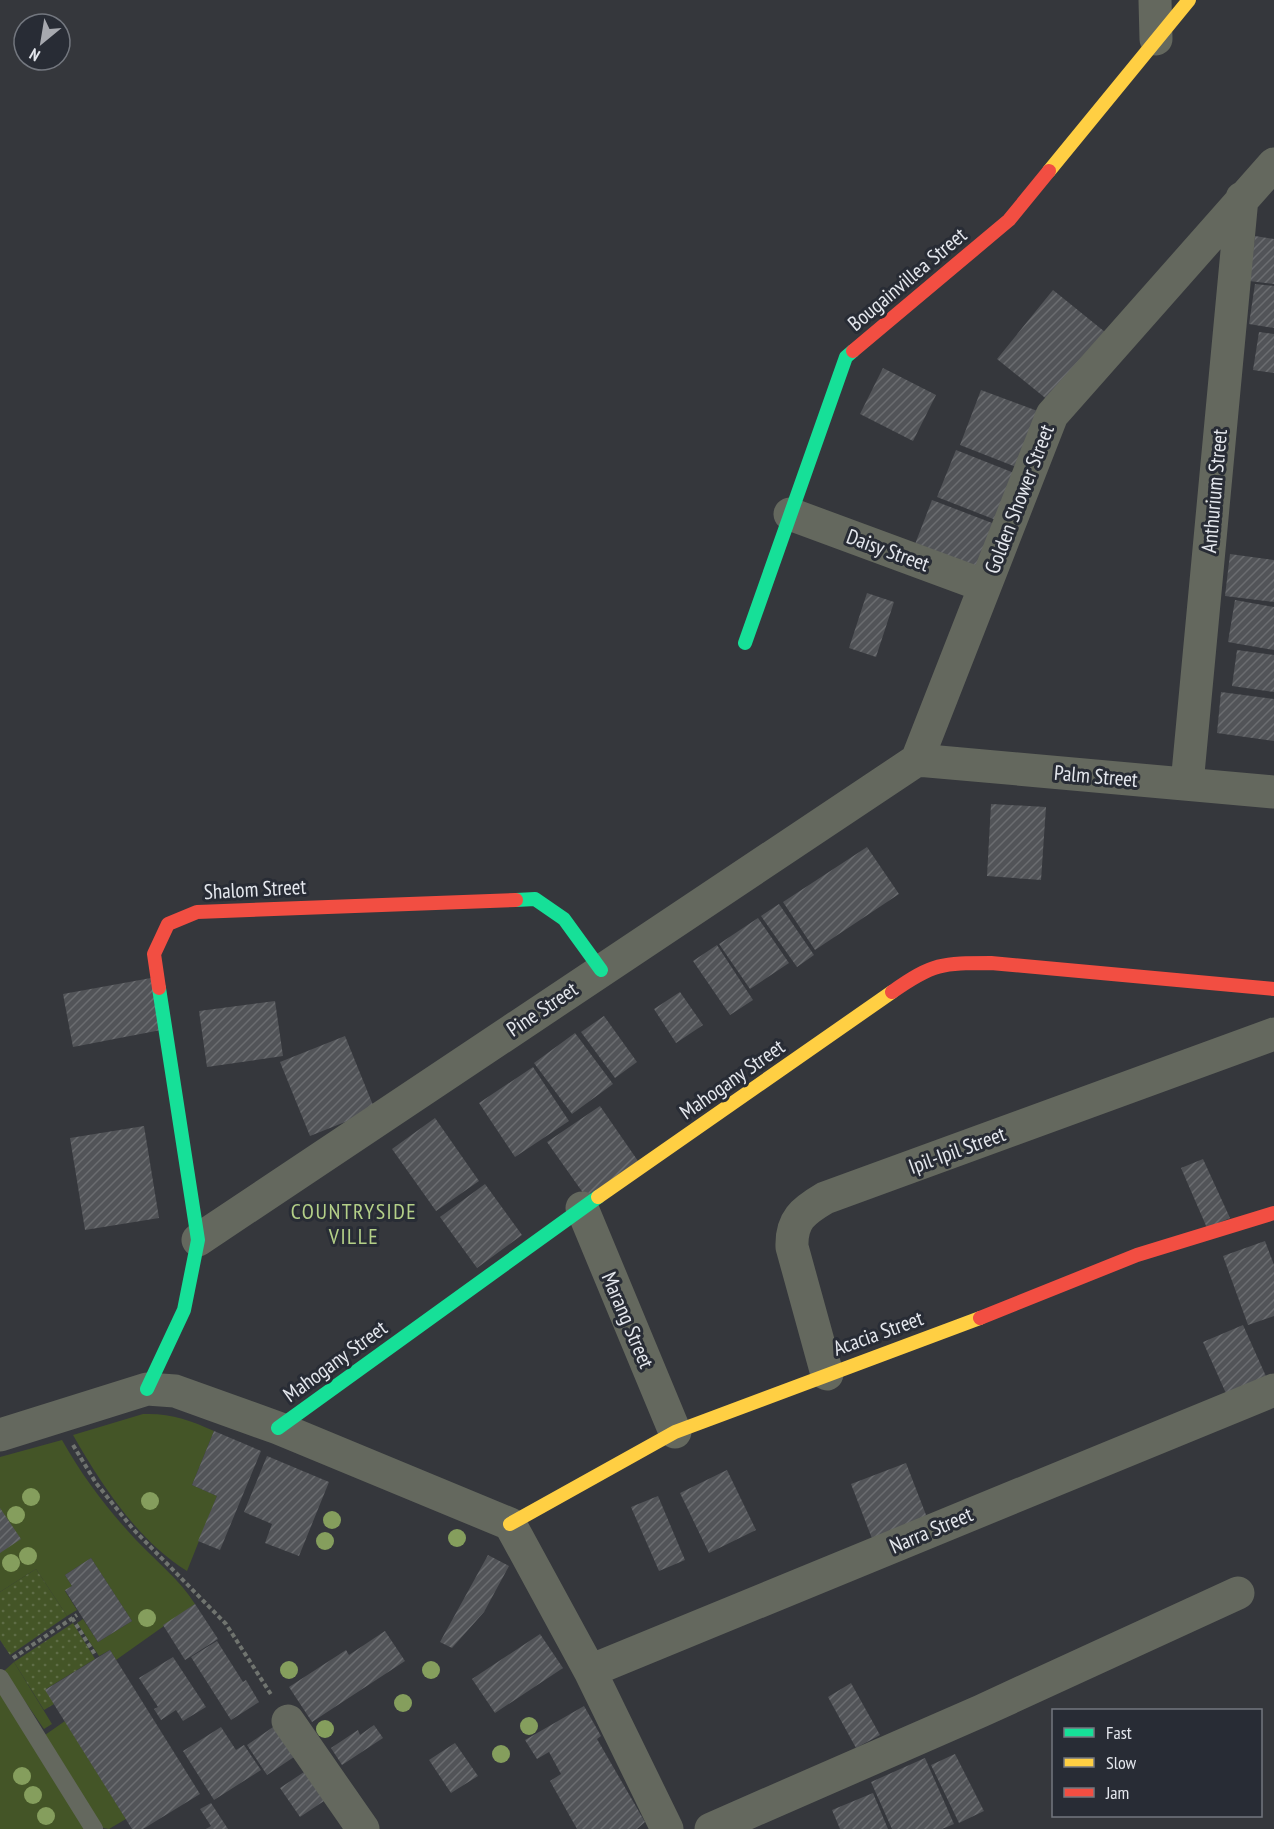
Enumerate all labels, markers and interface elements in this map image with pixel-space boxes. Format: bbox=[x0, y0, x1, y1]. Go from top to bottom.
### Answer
north arrow bbox=[12, 12, 72, 72]
text: N bbox=[26, 44, 43, 66]
street label: Bougainvillea Street bbox=[842, 221, 972, 337]
street label: Golden Shower Street bbox=[978, 420, 1060, 577]
street label: Anthurium Street bbox=[1195, 428, 1233, 554]
street label: Daisy Street bbox=[843, 523, 933, 578]
street label: Palm Street bbox=[1053, 759, 1139, 793]
street label: Shalom Street bbox=[203, 873, 307, 905]
street label: Pine Street bbox=[501, 975, 583, 1043]
street label: Mahogany Street bbox=[674, 1033, 790, 1125]
street label: Ipil-Ipil Street bbox=[905, 1120, 1009, 1180]
district label: COUNTRYSIDE VILLE bbox=[291, 1197, 417, 1250]
street label: Marang Street bbox=[596, 1268, 660, 1372]
street label: Acacia Street bbox=[829, 1304, 927, 1362]
street label: Mahogany Street bbox=[278, 1314, 392, 1408]
street label: Narra Street bbox=[885, 1500, 977, 1560]
legend bbox=[1052, 1709, 1262, 1817]
text: Fast bbox=[1106, 1721, 1132, 1744]
text: Slow bbox=[1106, 1751, 1137, 1774]
text: Jam bbox=[1105, 1781, 1129, 1804]

